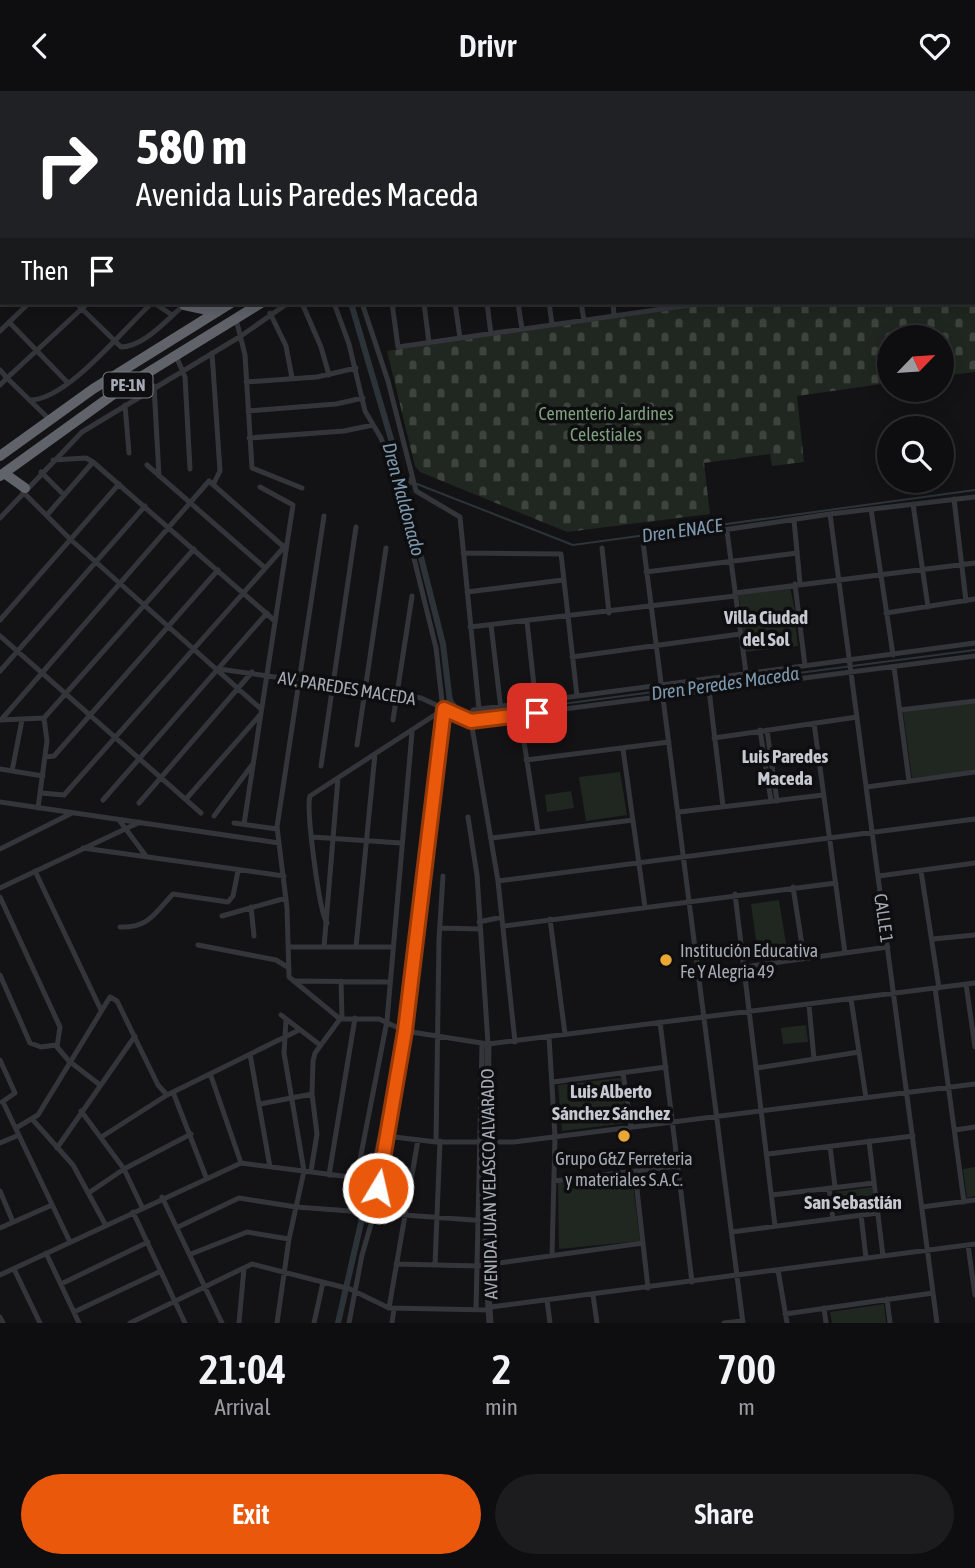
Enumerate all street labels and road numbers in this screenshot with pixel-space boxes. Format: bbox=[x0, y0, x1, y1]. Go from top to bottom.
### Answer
road number: PE-1N bbox=[104, 373, 152, 397]
street label: AV. PAREDES MACEDA bbox=[277, 667, 418, 709]
street label: CALLE 1 bbox=[870, 892, 898, 944]
street label: AVENIDA JUAN VELASCO ALVARADO bbox=[476, 1068, 502, 1300]

